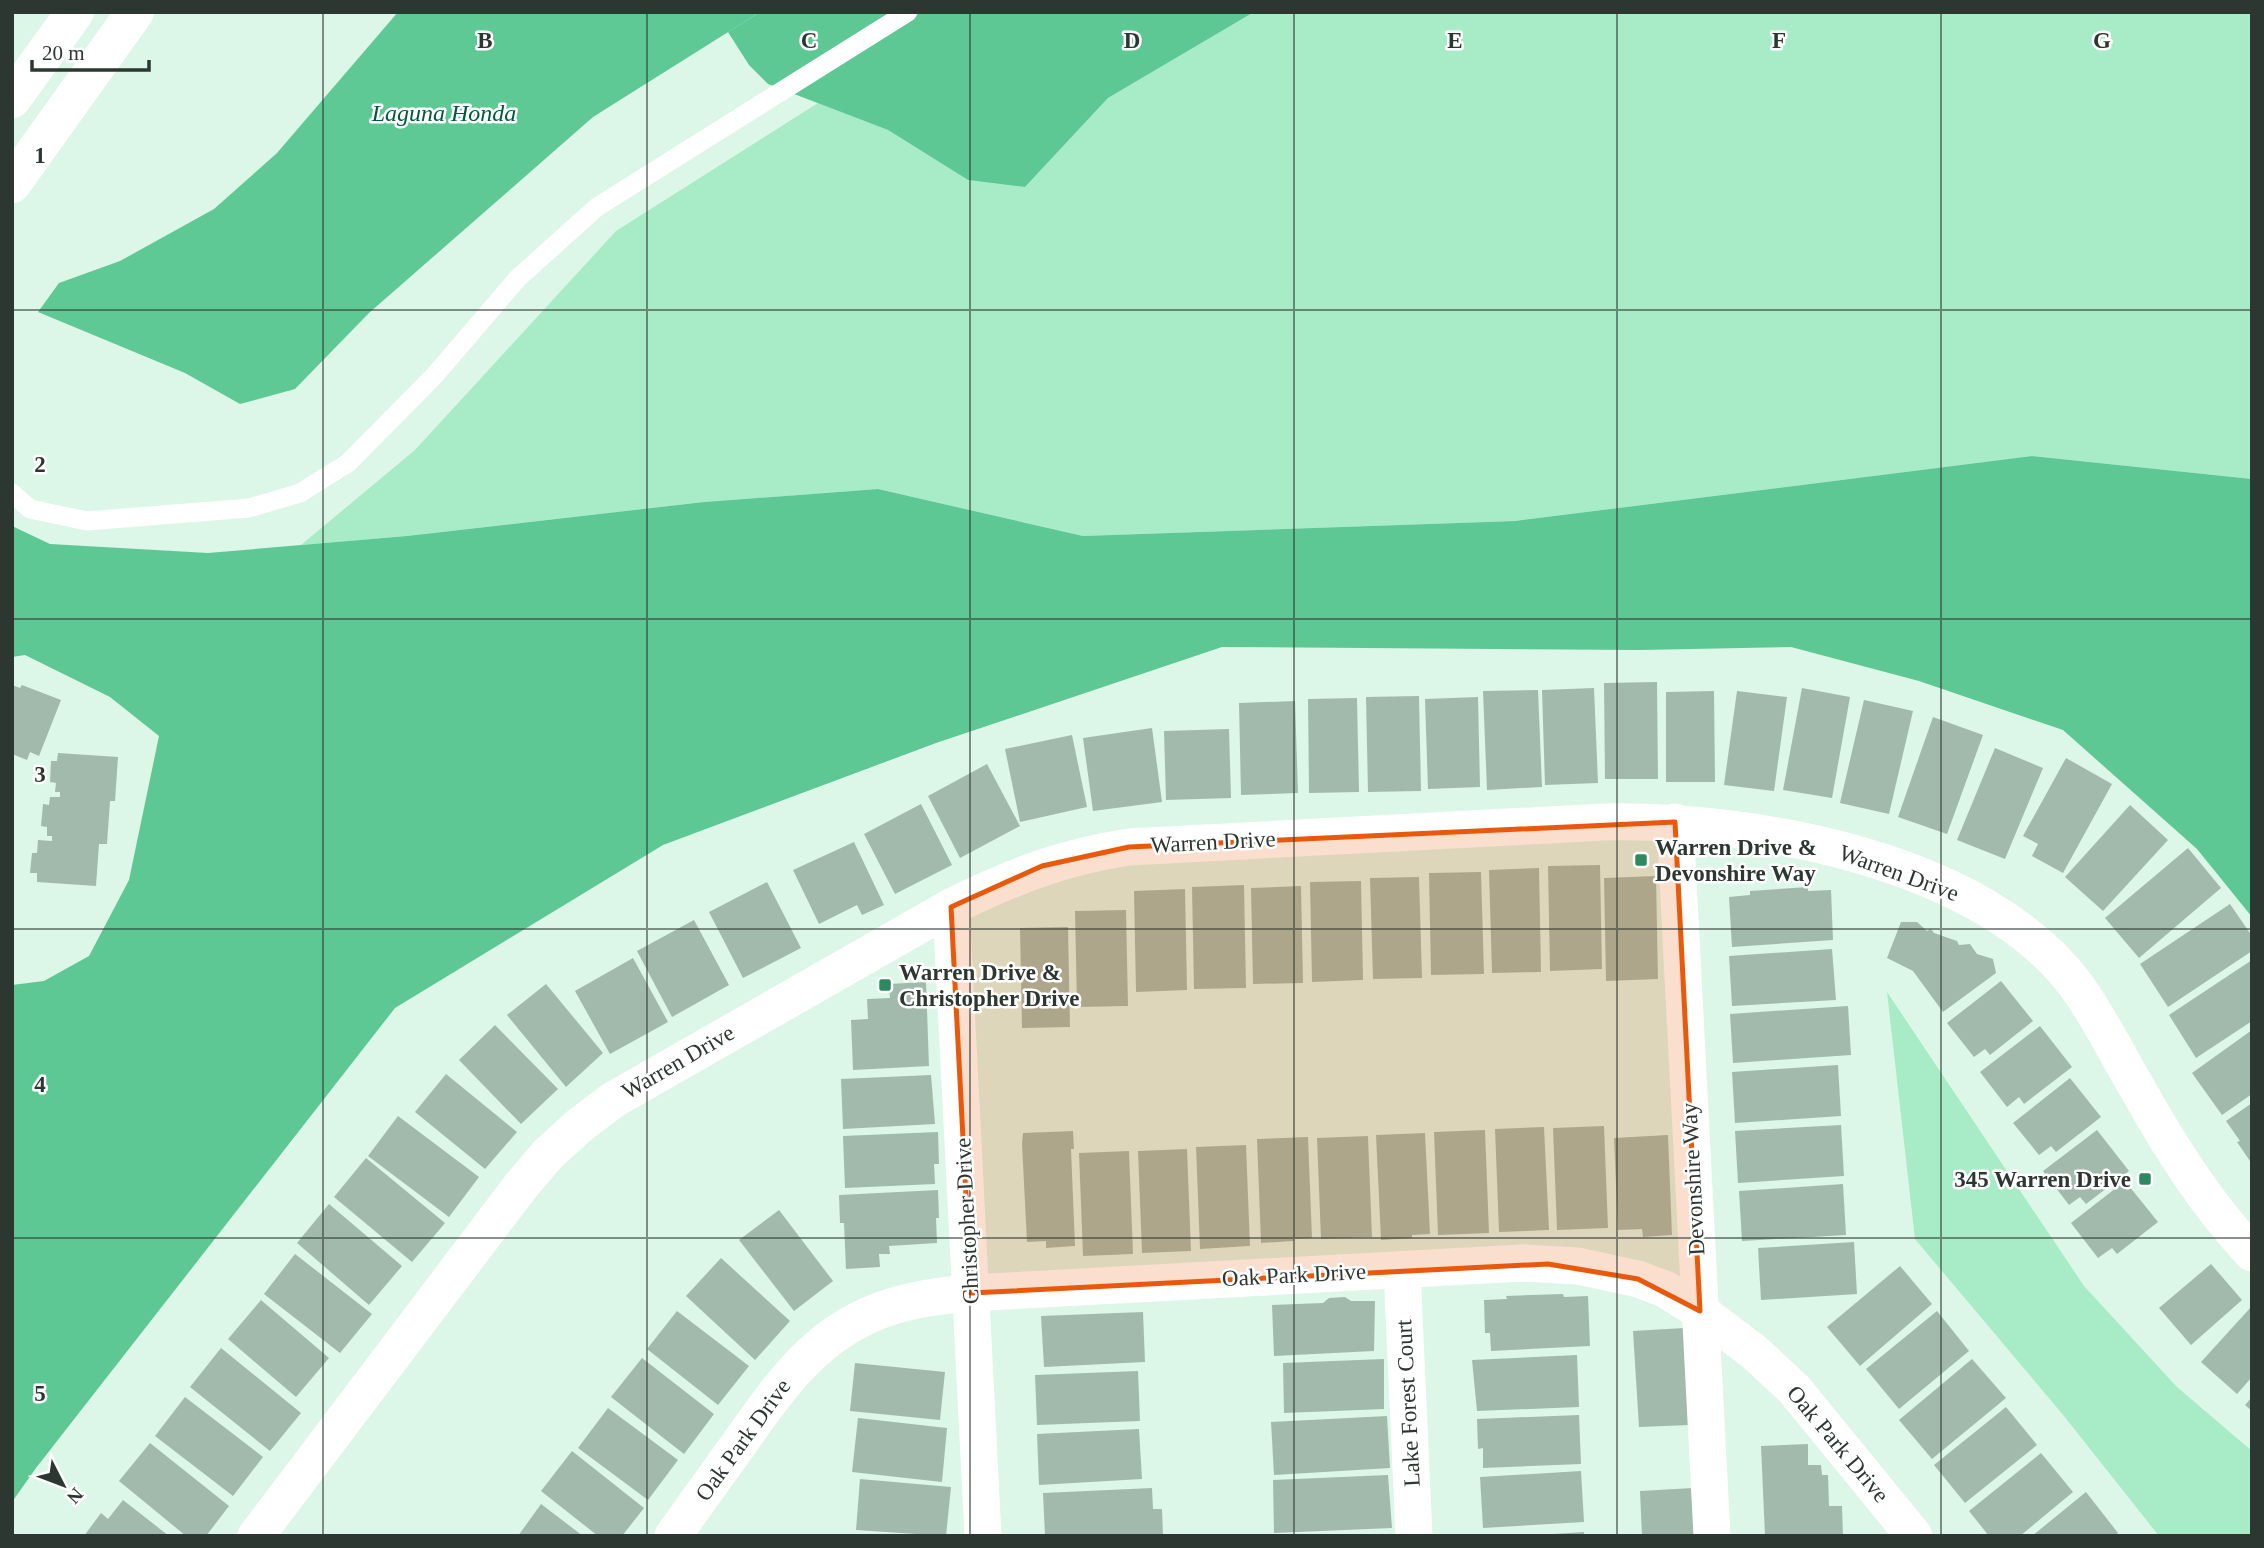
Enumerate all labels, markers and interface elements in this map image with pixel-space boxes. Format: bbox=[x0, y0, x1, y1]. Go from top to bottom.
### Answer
scale bar bbox=[32, 28, 149, 72]
text: B bbox=[477, 28, 493, 53]
text: C bbox=[801, 28, 817, 53]
text: D bbox=[1124, 28, 1140, 53]
text: E bbox=[1447, 28, 1463, 53]
text: F bbox=[1772, 28, 1786, 53]
text: G bbox=[2093, 28, 2111, 53]
text: 20 m bbox=[42, 41, 85, 65]
water label: Laguna Honda bbox=[371, 100, 516, 126]
text: 1 bbox=[34, 143, 46, 168]
text: 2 bbox=[34, 452, 46, 477]
text: 3 bbox=[34, 762, 46, 787]
street label: Warren Drive bbox=[1150, 826, 1276, 858]
place label: Warren Drive & Devonshire Way bbox=[1655, 835, 1817, 886]
street label: Warren Drive bbox=[1836, 840, 1962, 906]
marker: Warren Drive & Devonshire Way bbox=[1633, 852, 1649, 868]
place label: Warren Drive & Christopher Drive bbox=[899, 960, 1079, 1011]
marker: Warren Drive & Christopher Drive bbox=[877, 977, 893, 993]
street label: Warren Drive bbox=[618, 1020, 738, 1104]
text: 4 bbox=[34, 1072, 46, 1097]
street label: Devonshire Way bbox=[1676, 1101, 1709, 1256]
street label: Christopher Drive bbox=[950, 1137, 984, 1305]
place label: 345 Warren Drive bbox=[1954, 1167, 2131, 1192]
marker: 345 Warren Drive bbox=[2137, 1171, 2153, 1187]
street label: Oak Park Drive bbox=[1221, 1259, 1367, 1291]
street label: Lake Forest Court bbox=[1391, 1318, 1425, 1487]
street label: Oak Park Drive bbox=[690, 1374, 796, 1506]
text: 5 bbox=[34, 1381, 46, 1406]
street label: Oak Park Drive bbox=[1782, 1381, 1894, 1507]
north arrow bbox=[28, 1450, 98, 1520]
text: N bbox=[63, 1484, 88, 1508]

